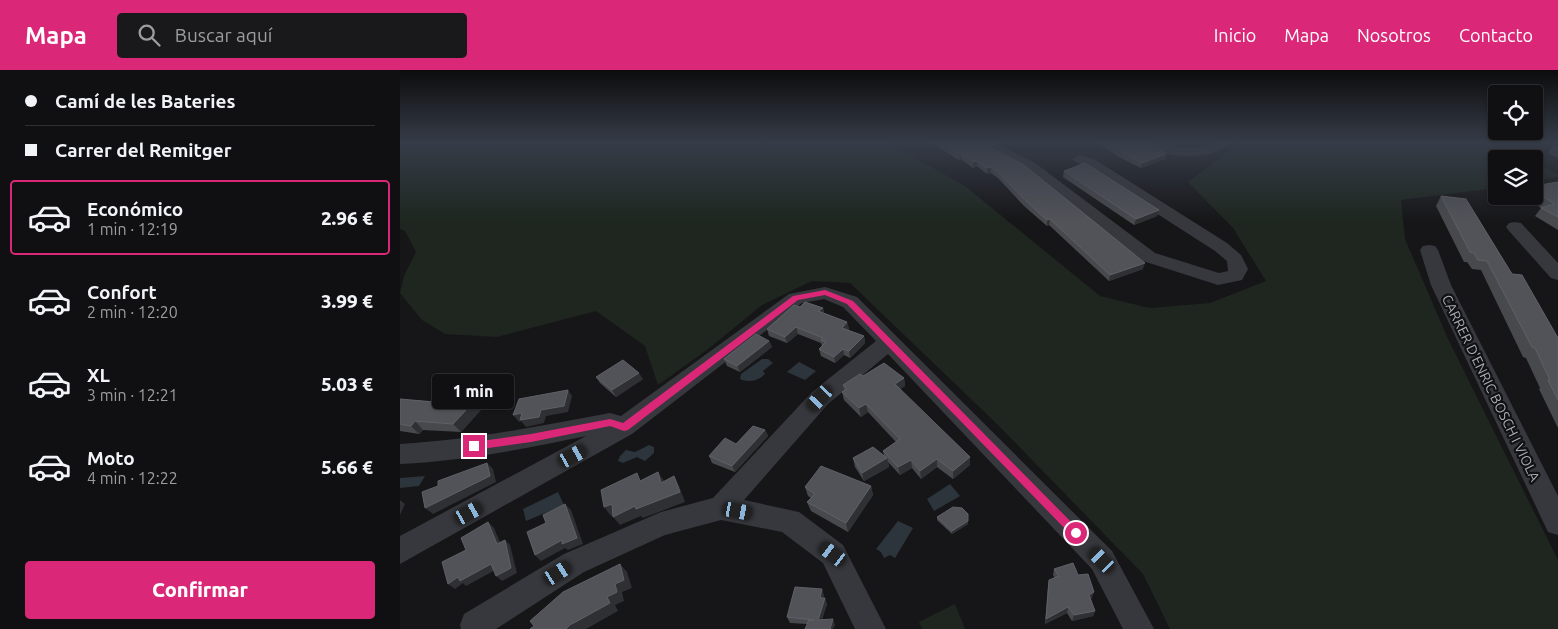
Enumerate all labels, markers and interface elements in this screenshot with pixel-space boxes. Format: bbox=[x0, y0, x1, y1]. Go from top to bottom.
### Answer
search box bbox=[117, 13, 467, 58]
icon: search bbox=[135, 21, 163, 49]
text: Mapa bbox=[25, 22, 87, 49]
text: Buscar aquí bbox=[175, 24, 272, 46]
text: Inicio bbox=[1214, 25, 1256, 45]
text: Mapa bbox=[1284, 25, 1329, 45]
text: Nosotros bbox=[1357, 25, 1431, 45]
text: Contacto bbox=[1459, 25, 1533, 45]
map controls bbox=[1488, 85, 1543, 205]
button: locate bbox=[1488, 85, 1543, 140]
text: Camí de les Bateries bbox=[55, 90, 236, 112]
text: Carrer del Remitger bbox=[55, 139, 231, 161]
button: layers bbox=[1488, 150, 1543, 205]
icon: car bbox=[27, 195, 72, 240]
text: Económico bbox=[87, 198, 183, 220]
text: 2.96 € bbox=[321, 207, 373, 229]
text: 1 min · 12:19 bbox=[87, 220, 178, 238]
icon: car bbox=[27, 278, 72, 323]
text: Confort bbox=[87, 281, 157, 303]
text: 3.99 € bbox=[321, 290, 373, 312]
street label: CARRER D'ENRIC BOSCH I VIOLA bbox=[1439, 292, 1543, 484]
text: 2 min · 12:20 bbox=[87, 303, 178, 321]
icon: car bbox=[27, 361, 72, 406]
text: XL bbox=[87, 364, 110, 386]
text: 5.03 € bbox=[321, 373, 373, 395]
callout: 1 min bbox=[433, 374, 515, 408]
text: 1 min bbox=[453, 382, 493, 400]
car bbox=[804, 382, 835, 414]
text: 3 min · 12:21 bbox=[87, 386, 178, 404]
route end bbox=[463, 435, 485, 457]
car bbox=[556, 442, 589, 470]
icon: car bbox=[27, 444, 72, 489]
text: Moto bbox=[87, 447, 135, 469]
text: 5.66 € bbox=[321, 456, 373, 478]
text: 4 min · 12:22 bbox=[87, 469, 178, 487]
car bbox=[452, 499, 485, 527]
car bbox=[721, 501, 754, 521]
route start bbox=[1065, 522, 1087, 544]
car bbox=[816, 539, 849, 569]
car bbox=[1086, 544, 1117, 576]
car bbox=[541, 559, 574, 587]
button: Confirmar bbox=[25, 561, 375, 619]

